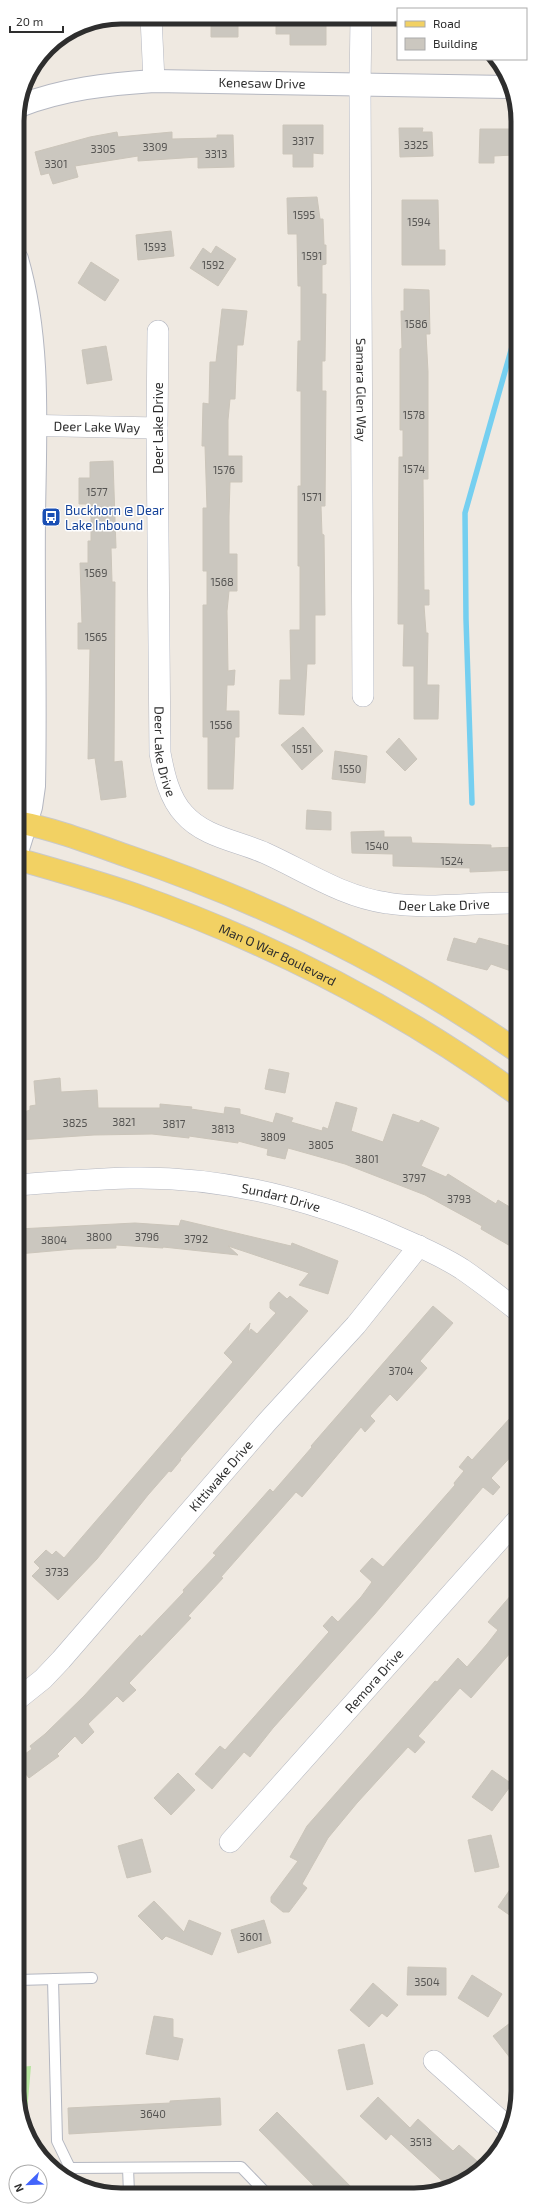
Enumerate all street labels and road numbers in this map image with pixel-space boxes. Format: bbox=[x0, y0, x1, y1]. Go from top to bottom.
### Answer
street label: Kenesaw Drive bbox=[218, 74, 306, 92]
street label: Samara Glen Way bbox=[353, 338, 370, 442]
street label: Deer Lake Drive bbox=[150, 382, 166, 474]
street label: Deer Lake Way bbox=[53, 418, 141, 436]
street label: Deer Lake Drive bbox=[152, 706, 179, 799]
street label: Deer Lake Drive bbox=[398, 895, 490, 914]
street label: Man O War Boulevard bbox=[217, 920, 339, 989]
street label: Sundart Drive bbox=[240, 1180, 322, 1215]
street label: Kittiwake Drive bbox=[185, 1437, 256, 1515]
street label: Remora Drive bbox=[341, 1646, 406, 1716]

